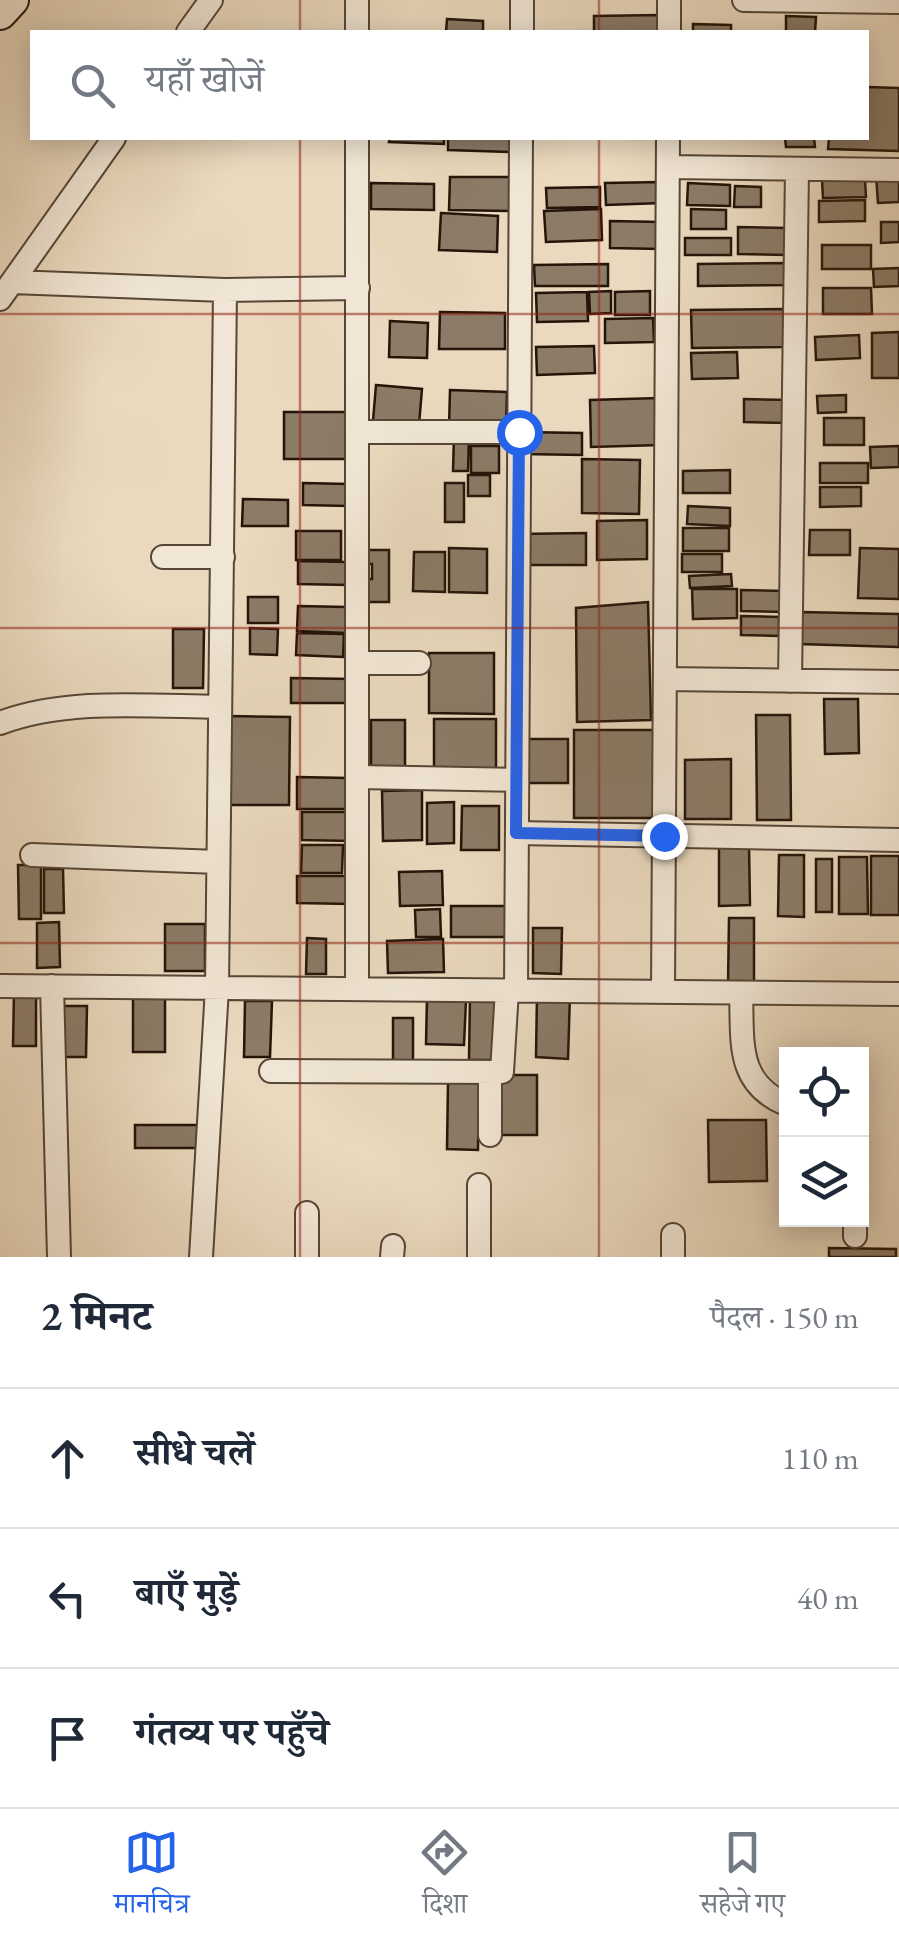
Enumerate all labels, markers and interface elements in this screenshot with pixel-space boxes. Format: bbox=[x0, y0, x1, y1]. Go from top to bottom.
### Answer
search box bbox=[30, 30, 869, 140]
text: यहाँ खोजें bbox=[145, 54, 264, 103]
icon: search bbox=[65, 58, 120, 113]
route start bbox=[497, 410, 543, 456]
route end bbox=[642, 814, 688, 860]
map controls bbox=[779, 1047, 869, 1227]
button: locate bbox=[779, 1047, 869, 1137]
button: layers bbox=[779, 1137, 869, 1227]
text: 2 मिनट bbox=[40, 1288, 152, 1343]
text: पैदल · 150 m bbox=[710, 1296, 859, 1338]
text: सीधे चलें bbox=[135, 1427, 254, 1476]
icon: ahead bbox=[40, 1431, 95, 1486]
text: 110 m bbox=[782, 1437, 859, 1479]
text: बाएँ मुड़ें bbox=[135, 1567, 238, 1616]
icon: left bbox=[40, 1571, 95, 1626]
text: 40 m bbox=[797, 1577, 859, 1619]
text: गंतव्य पर पहुँचे bbox=[135, 1707, 329, 1756]
icon: arrive bbox=[40, 1711, 95, 1766]
tab: मानचित्र bbox=[114, 1825, 190, 1931]
tab: दिशा bbox=[417, 1825, 472, 1931]
tab: सहेजे गए bbox=[700, 1825, 785, 1931]

